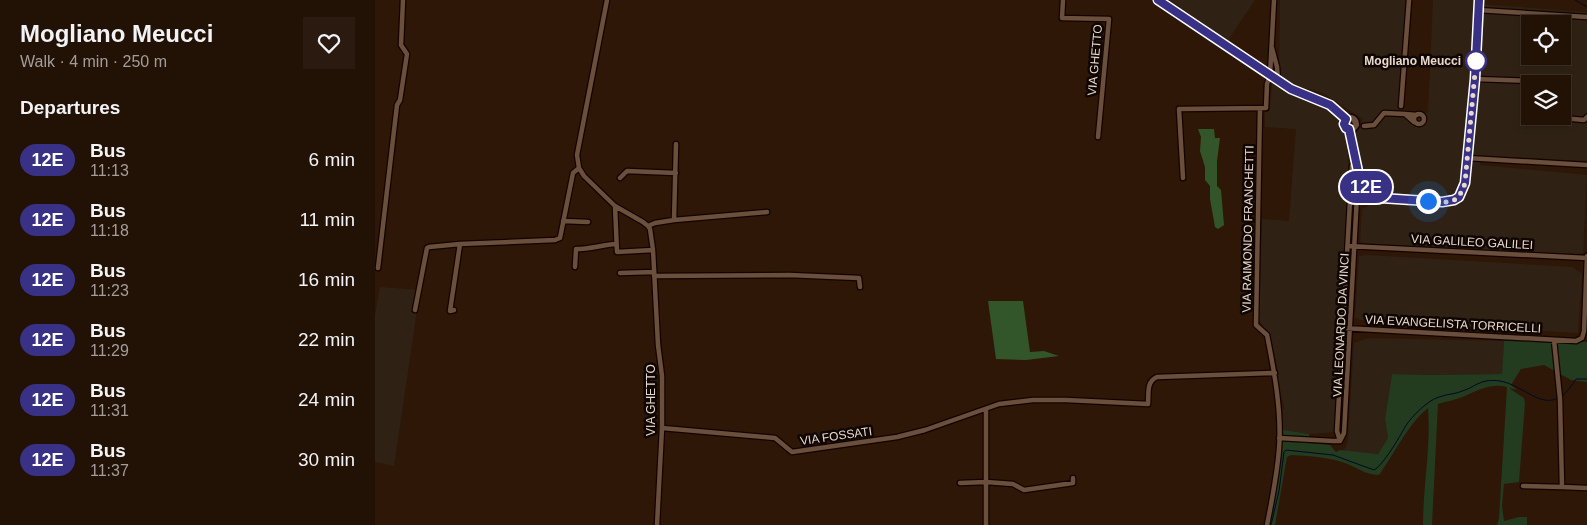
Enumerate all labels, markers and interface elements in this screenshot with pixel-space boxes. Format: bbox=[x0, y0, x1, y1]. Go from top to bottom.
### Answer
map controls bbox=[1521, 15, 1571, 125]
button: locate bbox=[1521, 15, 1571, 65]
button: heart bbox=[303, 17, 355, 69]
text: Mogliano Meucci bbox=[20, 20, 213, 47]
street label: VIA GHETTO bbox=[1085, 24, 1105, 96]
marker: Mogliano Meucci bbox=[1465, 50, 1487, 72]
text: Walk · 4 min · 250 m bbox=[20, 53, 167, 70]
place label: Mogliano Meucci bbox=[1364, 54, 1461, 68]
button: layers bbox=[1521, 75, 1571, 125]
text: Departures bbox=[20, 97, 120, 118]
text: Bus bbox=[90, 140, 126, 161]
street label: VIA RAIMONDO FRANCHETTI bbox=[1240, 145, 1256, 313]
text: 6 min bbox=[309, 149, 355, 170]
text: 12E bbox=[31, 150, 64, 170]
text: 11:13 bbox=[90, 162, 129, 179]
line badge: 12E bbox=[1337, 171, 1395, 203]
text: 12E bbox=[1350, 177, 1382, 197]
your location bbox=[1416, 189, 1441, 214]
text: Bus bbox=[90, 200, 126, 221]
text: 11 min bbox=[299, 209, 355, 230]
text: 12E bbox=[31, 210, 64, 230]
text: 11:18 bbox=[90, 222, 129, 239]
street label: VIA GALILEO GALILEI bbox=[1411, 232, 1533, 252]
street label: VIA LEONARDO DA VINCI bbox=[1330, 253, 1352, 397]
text: Bus bbox=[90, 260, 126, 281]
text: 16 min bbox=[298, 269, 355, 290]
text: 12E bbox=[31, 270, 64, 290]
text: 11:23 bbox=[90, 282, 129, 299]
street label: VIA EVANGELISTA TORRICELLI bbox=[1364, 312, 1542, 336]
text: Bus bbox=[90, 320, 126, 341]
text: 22 min bbox=[298, 329, 355, 350]
text: 12E bbox=[31, 330, 64, 350]
text: 11:29 bbox=[90, 342, 129, 359]
street label: VIA GHETTO bbox=[644, 364, 658, 436]
text: Bus bbox=[90, 380, 126, 401]
text: 24 min bbox=[298, 389, 355, 410]
text: 12E bbox=[31, 390, 64, 410]
text: 11:31 bbox=[90, 402, 129, 419]
street label: VIA FOSSATI bbox=[799, 424, 873, 448]
text: Bus bbox=[90, 440, 126, 461]
text: 30 min bbox=[298, 449, 355, 470]
text: 12E bbox=[31, 450, 64, 470]
text: 11:37 bbox=[90, 462, 129, 479]

